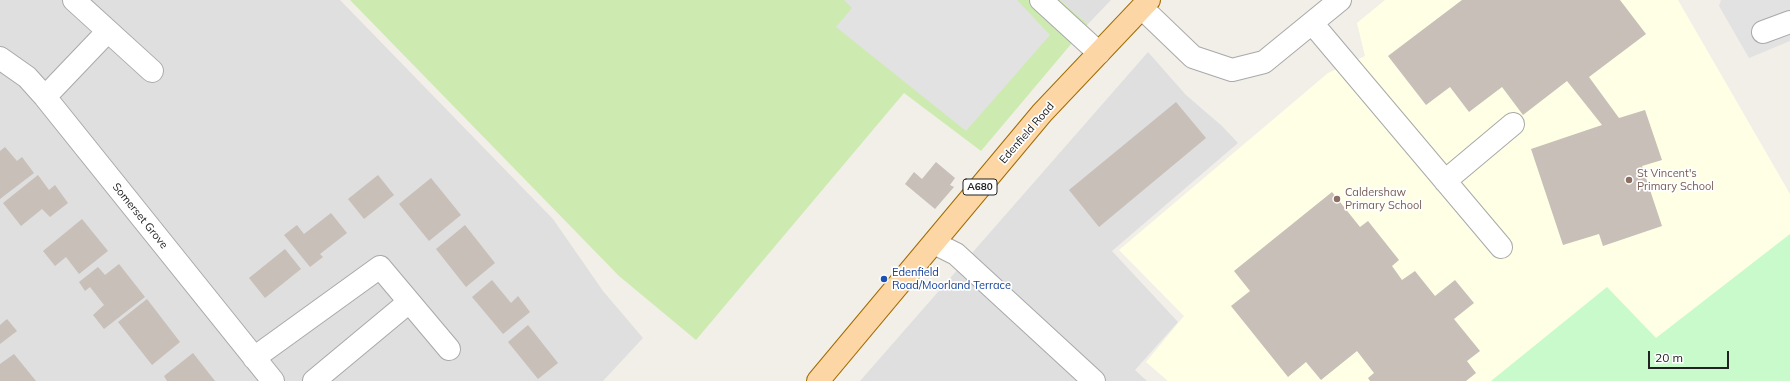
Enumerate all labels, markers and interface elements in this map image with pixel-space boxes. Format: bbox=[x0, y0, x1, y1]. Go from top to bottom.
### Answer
street label: Edenfield Road bbox=[997, 100, 1057, 166]
place label: St Vincent's Primary School bbox=[1637, 167, 1714, 193]
marker: St Vincent's Primary School bbox=[1624, 175, 1634, 185]
road number: A680 bbox=[963, 179, 997, 195]
street label: Somerset Grove bbox=[109, 180, 171, 252]
place label: Caldershaw Primary School bbox=[1345, 186, 1422, 212]
marker: Caldershaw Primary School bbox=[1332, 194, 1342, 204]
place label: Edenfield Road/Moorland Terrace bbox=[892, 266, 1011, 292]
marker: Edenfield Road/Moorland Terrace bbox=[879, 274, 889, 284]
scale bar bbox=[1650, 343, 1731, 369]
text: 20 m bbox=[1655, 350, 1683, 365]

